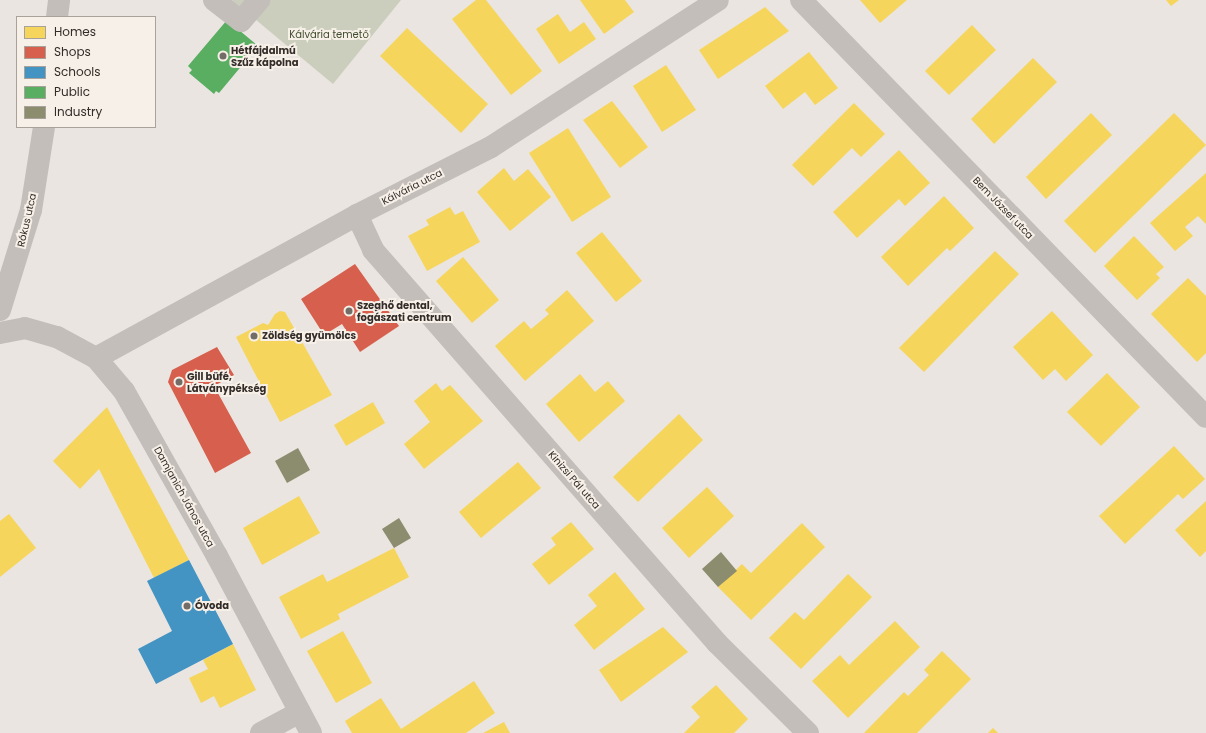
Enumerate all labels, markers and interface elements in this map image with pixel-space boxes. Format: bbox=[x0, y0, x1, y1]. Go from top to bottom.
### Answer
legend bbox=[16, 16, 156, 128]
text: Homes bbox=[54, 23, 96, 40]
park label: Kálvária temető bbox=[289, 29, 369, 41]
text: Shops bbox=[54, 43, 91, 60]
place label: Hétfájdalmú Szűz kápolna bbox=[231, 44, 299, 68]
marker: Hétfájdalmú Szűz kápolna bbox=[218, 51, 228, 61]
text: Schools bbox=[54, 63, 101, 80]
text: Public bbox=[54, 83, 90, 100]
text: Industry bbox=[54, 103, 102, 120]
street label: Kálvária utca bbox=[380, 167, 444, 207]
street label: Bem József utca bbox=[970, 174, 1036, 242]
street label: Rókus utca bbox=[15, 192, 39, 248]
place label: Szeghő dental, fogászati centrum bbox=[357, 299, 452, 322]
marker: Szeghő dental, fogászati centrum bbox=[344, 306, 354, 316]
place label: Zöldség gyümölcs bbox=[262, 330, 356, 342]
marker: Zöldség gyümölcs bbox=[249, 331, 259, 341]
place label: Gill büfé, Látványpékség bbox=[187, 370, 266, 394]
marker: Gill büfé, Látványpékség bbox=[174, 377, 184, 387]
street label: Damjanich János utca bbox=[151, 445, 217, 549]
street label: Kinizsi Pál utca bbox=[546, 449, 602, 511]
place label: Óvoda bbox=[195, 600, 229, 612]
marker: Óvoda bbox=[182, 601, 192, 611]

